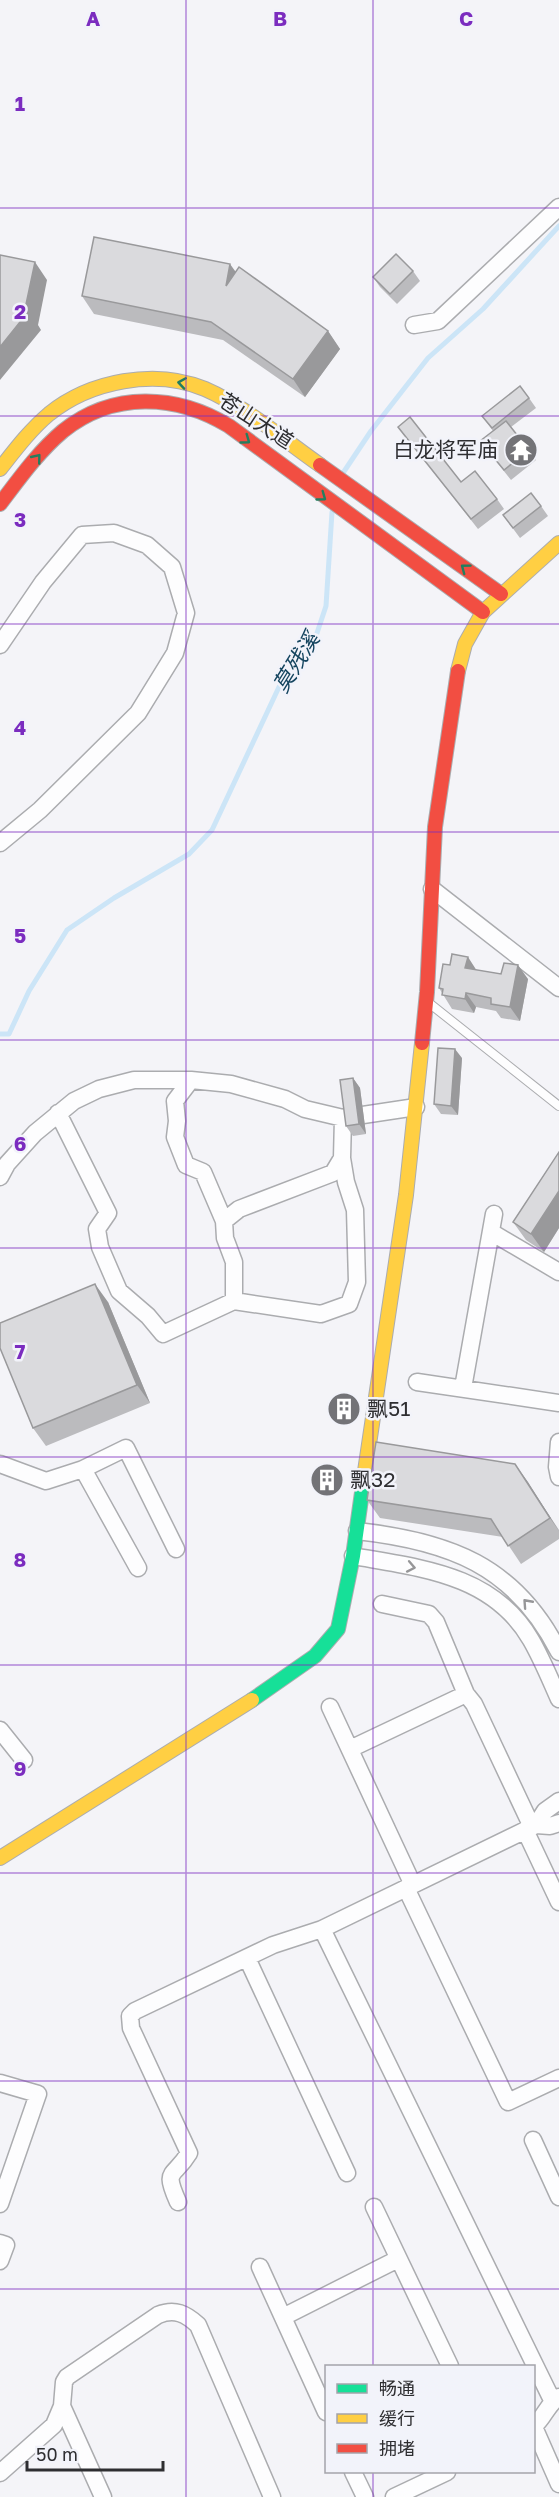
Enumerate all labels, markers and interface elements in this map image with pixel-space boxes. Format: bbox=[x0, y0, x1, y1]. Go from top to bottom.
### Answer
text: A bbox=[86, 6, 100, 30]
text: B bbox=[273, 6, 287, 30]
text: C bbox=[459, 6, 473, 30]
text: 1 bbox=[15, 91, 25, 115]
text: 2 bbox=[14, 299, 26, 323]
one-way arrow bbox=[177, 377, 187, 390]
street label: 苍山大道 bbox=[214, 386, 299, 454]
one-way arrow bbox=[239, 432, 250, 443]
temple icon: 白龙将军庙 bbox=[503, 432, 539, 468]
place label: 白龙将军庙 bbox=[393, 436, 498, 462]
one-way arrow bbox=[29, 454, 40, 465]
one-way arrow bbox=[316, 489, 327, 500]
text: 3 bbox=[14, 507, 26, 531]
one-way arrow bbox=[461, 564, 472, 575]
water label: 莫残溪 bbox=[267, 625, 326, 697]
text: 4 bbox=[14, 715, 26, 739]
text: 5 bbox=[14, 923, 26, 947]
text: 6 bbox=[14, 1131, 26, 1155]
text: 7 bbox=[15, 1339, 26, 1363]
building icon: 飘51 bbox=[326, 1391, 362, 1427]
place label: 飘51 bbox=[367, 1395, 410, 1421]
building icon: 飘32 bbox=[309, 1462, 345, 1498]
place label: 飘32 bbox=[350, 1466, 395, 1492]
text: 8 bbox=[14, 1547, 26, 1571]
one-way arrow bbox=[405, 1560, 415, 1573]
one-way arrow bbox=[523, 1599, 534, 1610]
text: 9 bbox=[14, 1756, 26, 1780]
legend bbox=[325, 2365, 535, 2473]
text: 畅通 bbox=[379, 2377, 415, 2399]
text: 缓行 bbox=[379, 2407, 415, 2429]
scale bar bbox=[27, 2434, 164, 2472]
text: 拥堵 bbox=[379, 2437, 415, 2459]
text: 50 m bbox=[36, 2443, 78, 2465]

